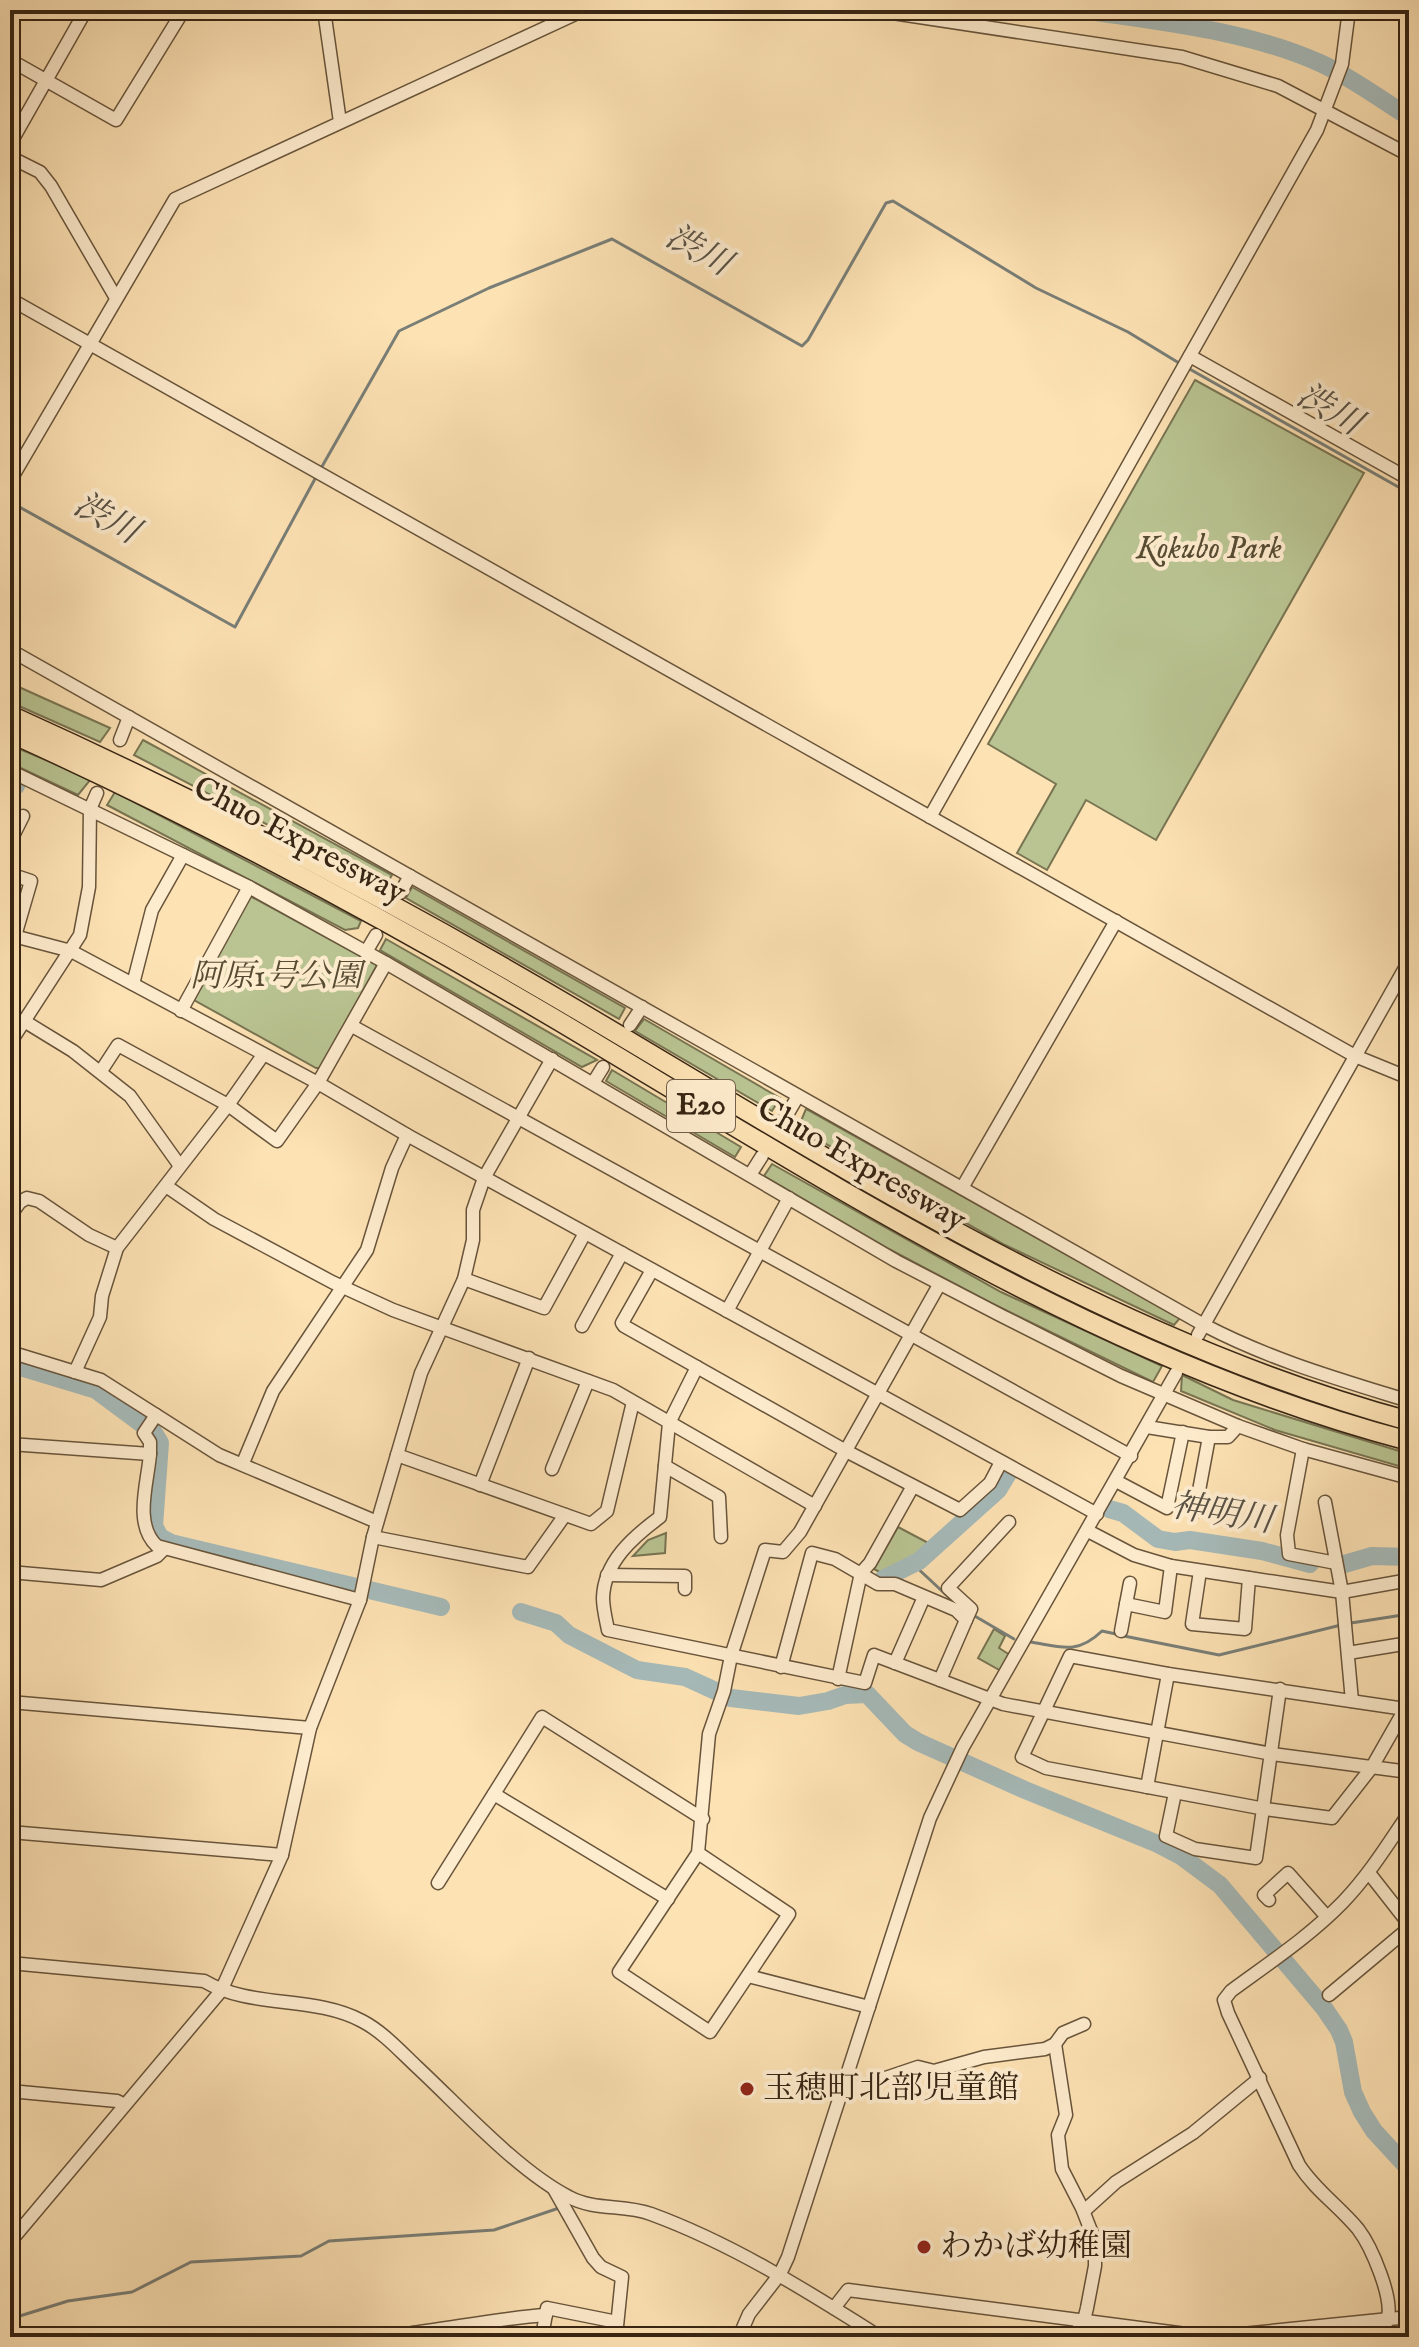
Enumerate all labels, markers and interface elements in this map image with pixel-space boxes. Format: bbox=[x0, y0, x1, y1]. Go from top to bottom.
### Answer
water label: 渋川 bbox=[658, 216, 742, 288]
water label: 渋川 bbox=[1289, 374, 1373, 448]
water label: 渋川 bbox=[66, 484, 150, 556]
park label: Kokubo Park bbox=[1135, 529, 1282, 570]
street label: Chuo Expressway bbox=[186, 768, 412, 914]
park label: 阿原1号公園 bbox=[190, 957, 367, 998]
road number: E20 bbox=[667, 1080, 735, 1132]
street label: Chuo Expressway bbox=[749, 1089, 973, 1242]
water label: 神明川 bbox=[1168, 1485, 1280, 1544]
place label: 玉穂町北部児童館 bbox=[763, 2069, 1019, 2110]
marker: 玉穂町北部児童館 bbox=[738, 2080, 756, 2098]
place label: わかば幼稚園 bbox=[940, 2227, 1132, 2268]
marker: わかば幼稚園 bbox=[915, 2238, 933, 2256]

